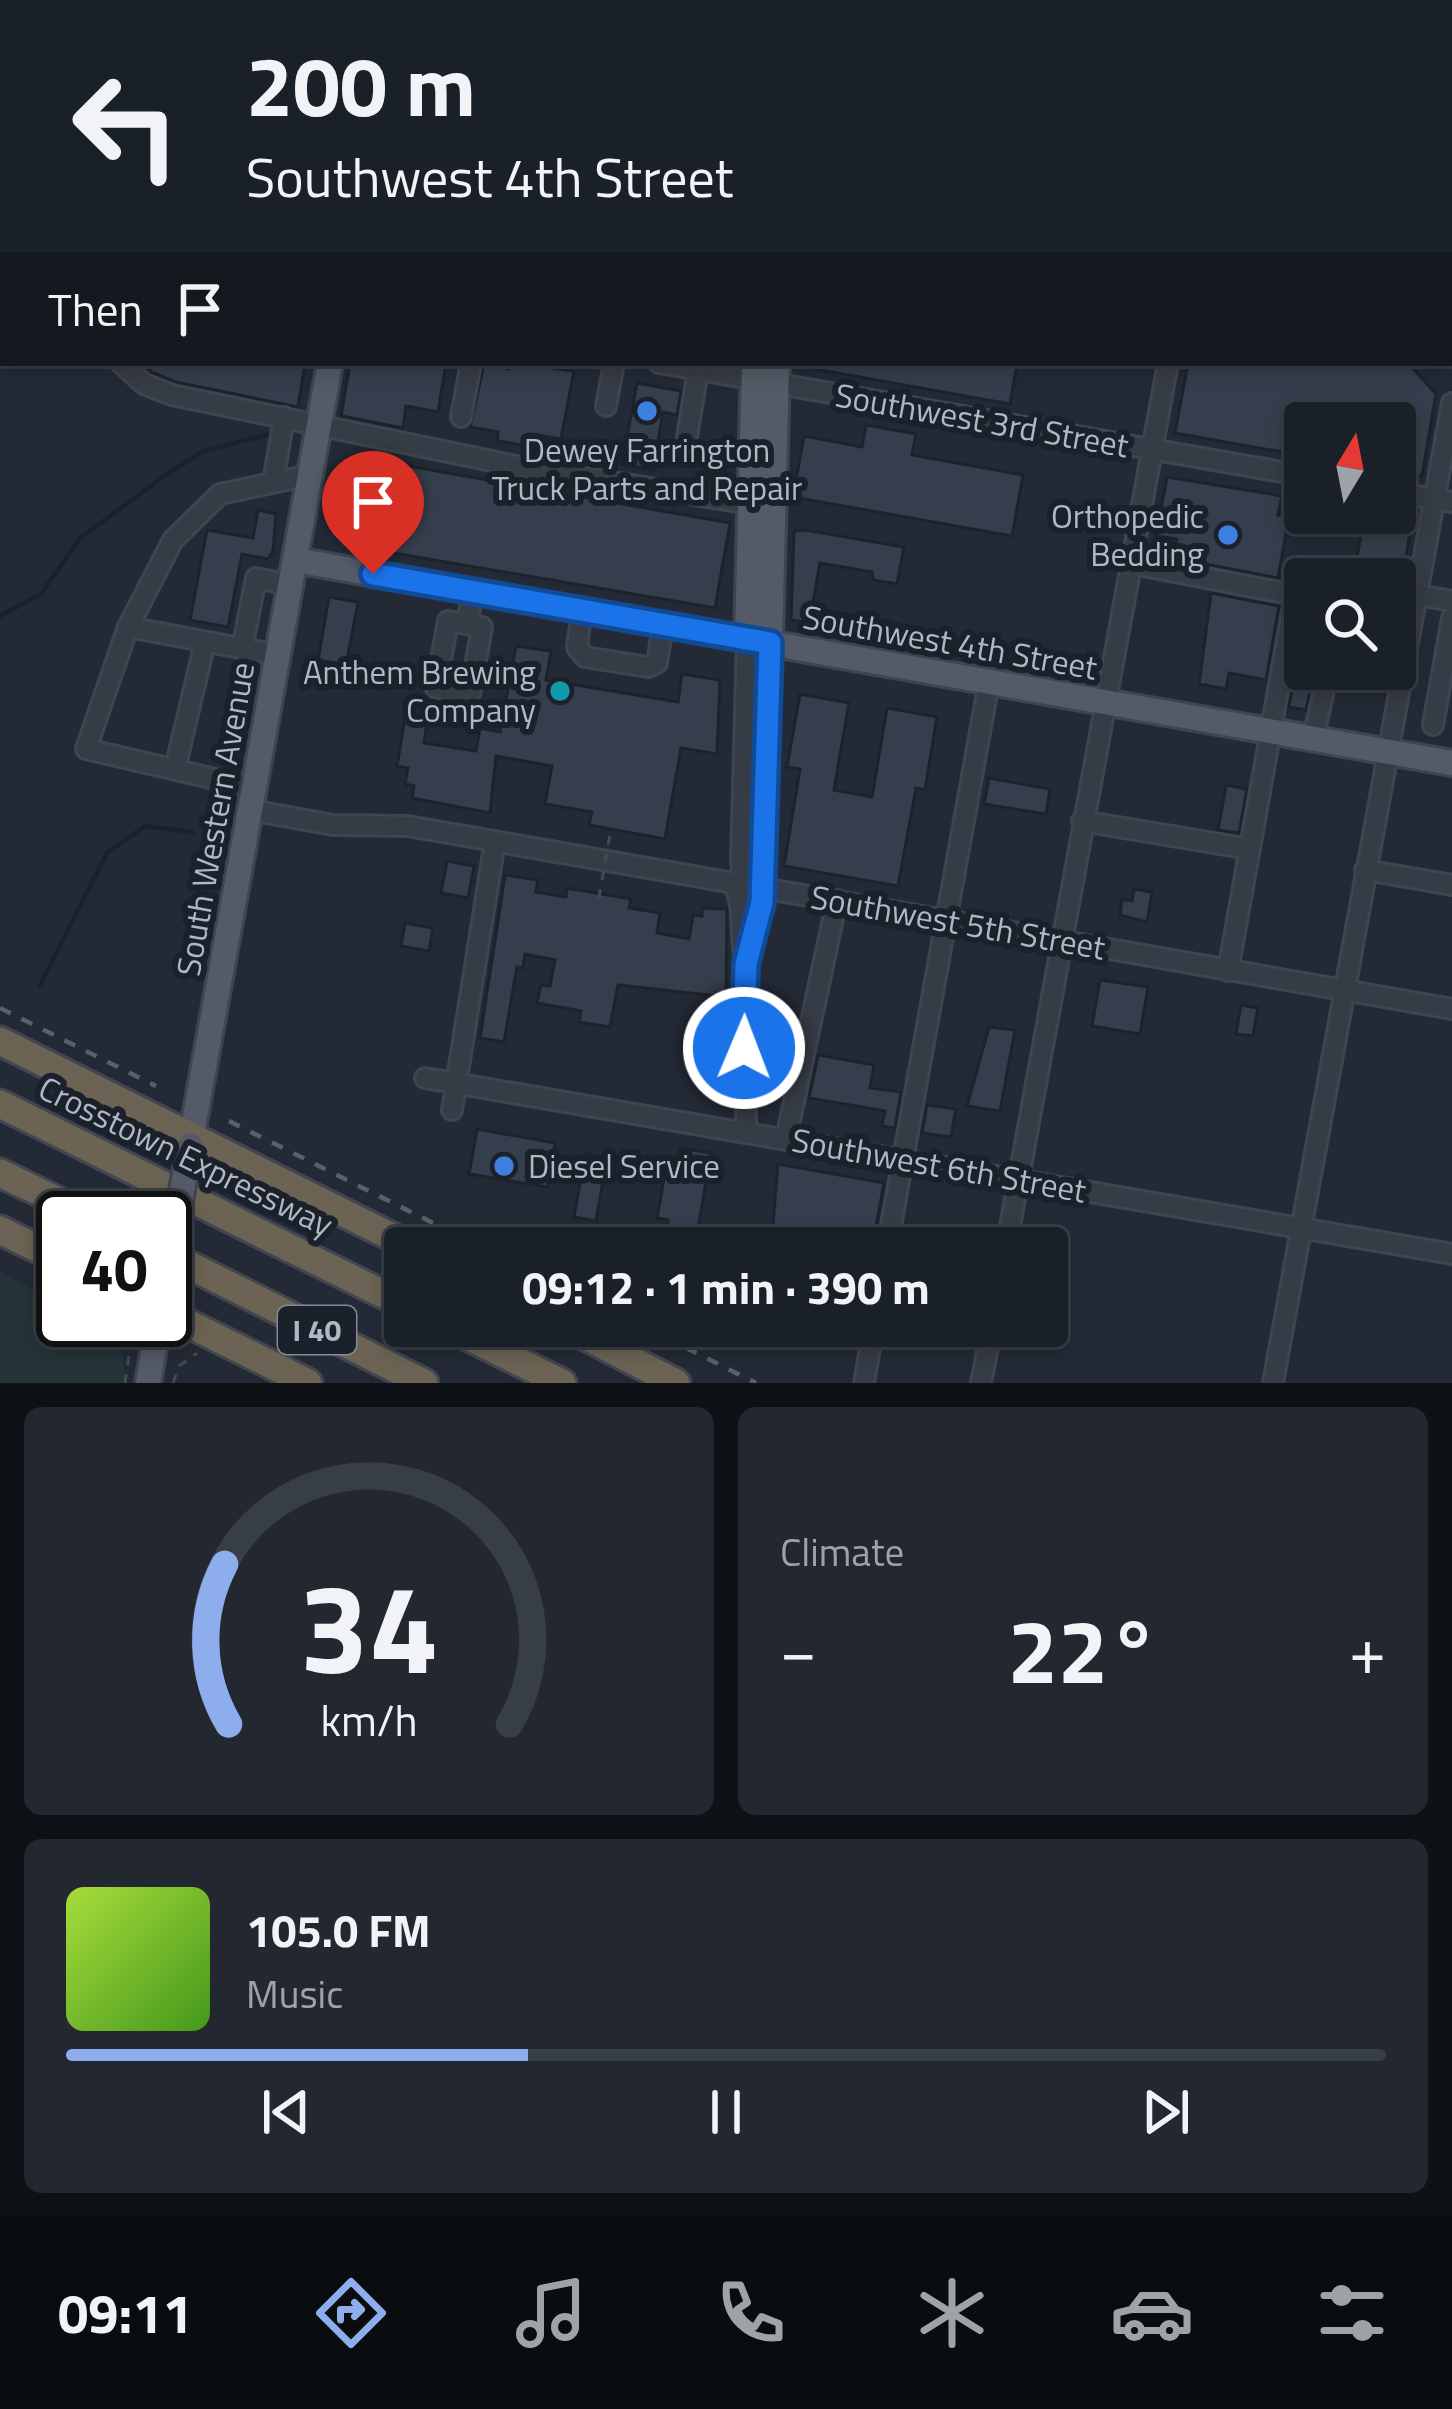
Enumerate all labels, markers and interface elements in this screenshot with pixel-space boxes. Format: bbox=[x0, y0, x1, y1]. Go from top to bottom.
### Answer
text: 200 m bbox=[246, 21, 476, 149]
icon: left bbox=[48, 48, 204, 204]
text: Southwest 4th Street bbox=[246, 136, 734, 218]
text: Then bbox=[48, 275, 143, 343]
icon: arrive bbox=[167, 276, 233, 342]
street label: Southwest 3rd Street bbox=[831, 370, 1133, 470]
marker: Dewey Farrington Truck Parts and Repair bbox=[634, 398, 660, 424]
north arrow bbox=[1284, 402, 1416, 534]
map controls bbox=[1284, 402, 1416, 690]
place label: Dewey Farrington Truck Parts and Repair bbox=[492, 425, 802, 513]
pin bbox=[322, 451, 424, 574]
icon: arrive bbox=[340, 469, 406, 535]
place label: Orthopedic Bedding bbox=[1051, 491, 1204, 579]
marker: Orthopedic Bedding bbox=[1215, 522, 1241, 548]
button: search bbox=[1284, 558, 1416, 690]
street label: Southwest 4th Street bbox=[799, 592, 1101, 693]
place label: Anthem Brewing Company bbox=[303, 647, 536, 735]
street label: South Western Avenue bbox=[163, 658, 267, 980]
marker: Anthem Brewing Company bbox=[547, 678, 573, 704]
street label: Southwest 5th Street bbox=[807, 872, 1109, 973]
position arrow bbox=[681, 985, 807, 1111]
street label: Crosstown Expressway bbox=[30, 1063, 342, 1249]
street label: Southwest 6th Street bbox=[788, 1115, 1090, 1216]
place label: Diesel Service bbox=[528, 1141, 720, 1191]
marker: Diesel Service bbox=[491, 1153, 517, 1179]
speed limit sign: 40 bbox=[36, 1191, 192, 1347]
text: 09:12 · 1 min · 390 m bbox=[522, 1253, 930, 1321]
road number: I 40 bbox=[278, 1306, 356, 1354]
text: Climate bbox=[780, 1522, 904, 1581]
text: 34 bbox=[299, 1532, 439, 1721]
text: 22° bbox=[1007, 1581, 1159, 1718]
text: − bbox=[780, 1599, 817, 1700]
text: + bbox=[1349, 1599, 1386, 1700]
text: km/h bbox=[320, 1687, 418, 1753]
text: 105.0 FM bbox=[246, 1896, 431, 1964]
text: Music bbox=[246, 1964, 343, 2023]
icon: previous bbox=[253, 2079, 319, 2145]
icon: pause bbox=[693, 2079, 759, 2145]
icon: next bbox=[1133, 2079, 1199, 2145]
icon: directions bbox=[309, 2271, 393, 2355]
icon: music bbox=[509, 2271, 593, 2355]
icon: phone bbox=[709, 2271, 793, 2355]
icon: climate bbox=[910, 2271, 994, 2355]
icon: car bbox=[1110, 2271, 1194, 2355]
icon: filters bbox=[1310, 2271, 1394, 2355]
text: 09:11 bbox=[58, 2272, 193, 2354]

